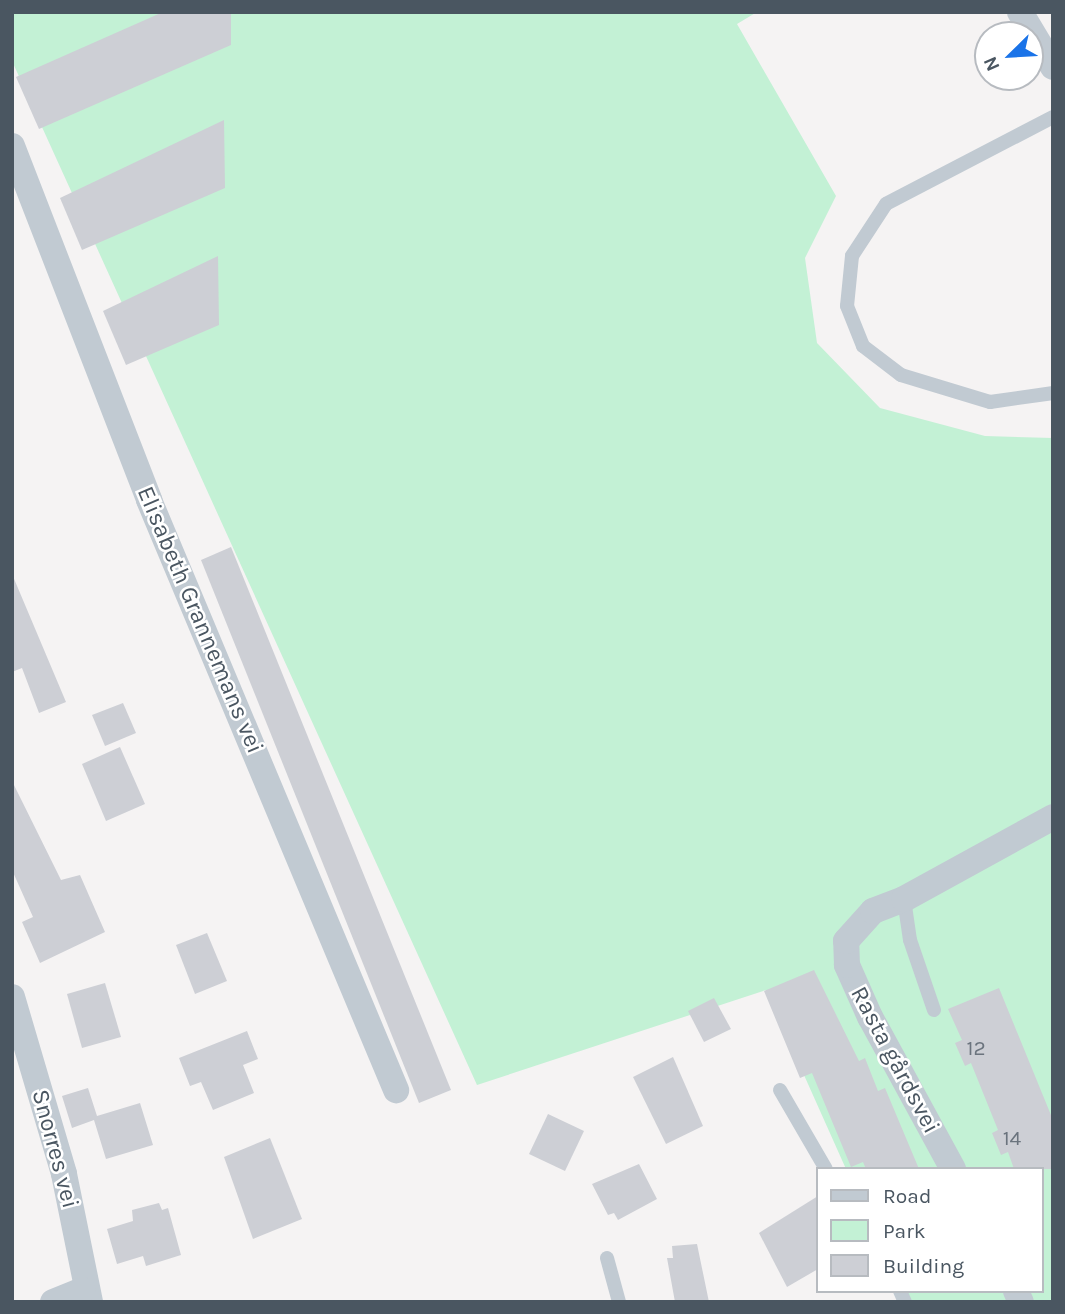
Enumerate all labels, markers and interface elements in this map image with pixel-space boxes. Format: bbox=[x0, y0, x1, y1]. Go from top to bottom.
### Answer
north arrow bbox=[974, 21, 1044, 91]
text: N bbox=[979, 53, 1004, 74]
street label: Elisabeth Grannemans vei bbox=[131, 482, 269, 758]
street label: Rasta gårdsvei bbox=[844, 982, 946, 1138]
house number: 12 bbox=[966, 1035, 986, 1061]
street label: Snorres vei bbox=[25, 1087, 85, 1211]
house number: 14 bbox=[1003, 1125, 1021, 1151]
legend bbox=[816, 1167, 1044, 1293]
text: Road bbox=[883, 1184, 931, 1208]
text: Park bbox=[883, 1219, 926, 1243]
text: Building bbox=[883, 1254, 964, 1278]

